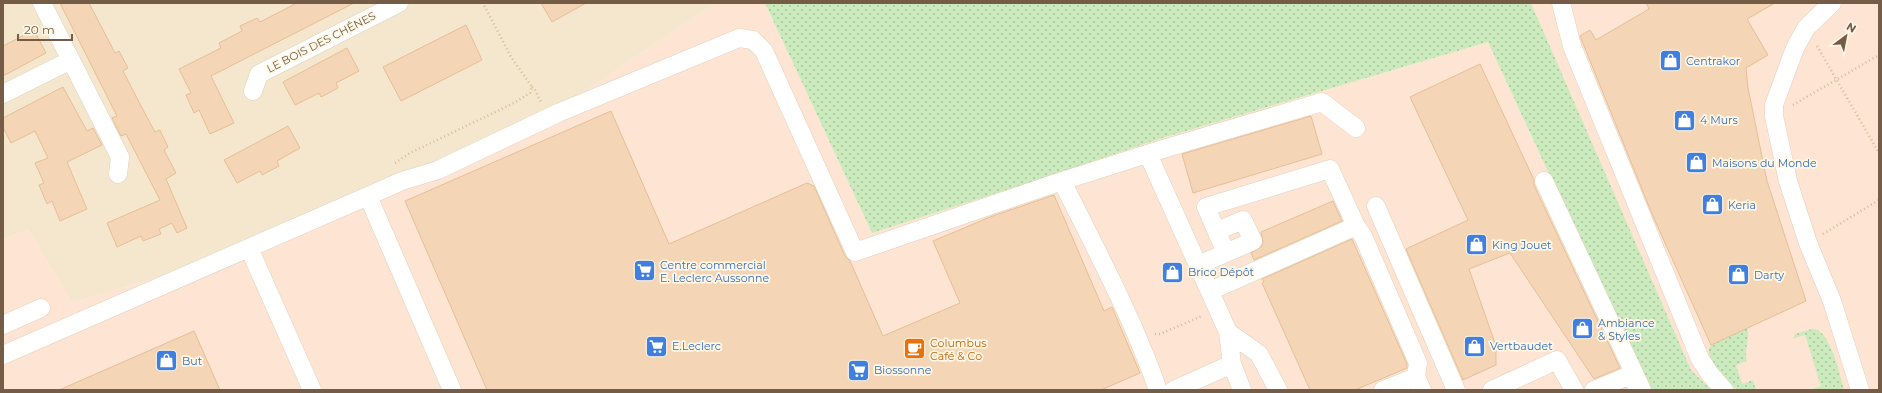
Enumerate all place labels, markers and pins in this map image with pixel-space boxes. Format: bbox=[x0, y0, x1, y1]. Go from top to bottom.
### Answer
shop icon: Centrakor bbox=[1658, 48, 1684, 74]
place label: Centrakor bbox=[1686, 54, 1740, 68]
shop icon: 4 Murs bbox=[1671, 107, 1697, 133]
place label: 4 Murs bbox=[1700, 113, 1738, 127]
shop icon: Maisons du Monde bbox=[1684, 150, 1710, 176]
place label: Maisons du Monde bbox=[1712, 156, 1817, 170]
shop icon: Keria bbox=[1699, 192, 1725, 218]
place label: Keria bbox=[1728, 198, 1756, 212]
shop icon: King Jouet bbox=[1464, 232, 1490, 258]
place label: King Jouet bbox=[1492, 238, 1552, 252]
supermarket icon: Centre commercial E. Leclerc Aussonne bbox=[632, 258, 658, 284]
place label: Centre commercial E. Leclerc Aussonne bbox=[660, 258, 769, 285]
shop icon: Brico Dépôt bbox=[1159, 259, 1185, 285]
shop icon: Darty bbox=[1726, 262, 1752, 288]
place label: Brico Dépôt bbox=[1188, 265, 1255, 279]
place label: Darty bbox=[1754, 268, 1784, 282]
shop icon: Ambiance & Styles bbox=[1569, 316, 1595, 342]
place label: Ambiance & Styles bbox=[1598, 316, 1655, 343]
supermarket icon: E.Leclerc bbox=[644, 333, 670, 359]
shop icon: Vertbaudet bbox=[1461, 333, 1487, 359]
cafe icon: Columbus Café & Co bbox=[901, 336, 927, 362]
place label: Columbus Café & Co bbox=[930, 336, 987, 363]
place label: E.Leclerc bbox=[672, 339, 721, 353]
place label: Vertbaudet bbox=[1490, 339, 1553, 353]
shop icon: But bbox=[154, 348, 180, 374]
place label: But bbox=[182, 354, 203, 368]
supermarket icon: Biossonne bbox=[846, 357, 872, 383]
place label: Biossonne bbox=[874, 363, 932, 377]

